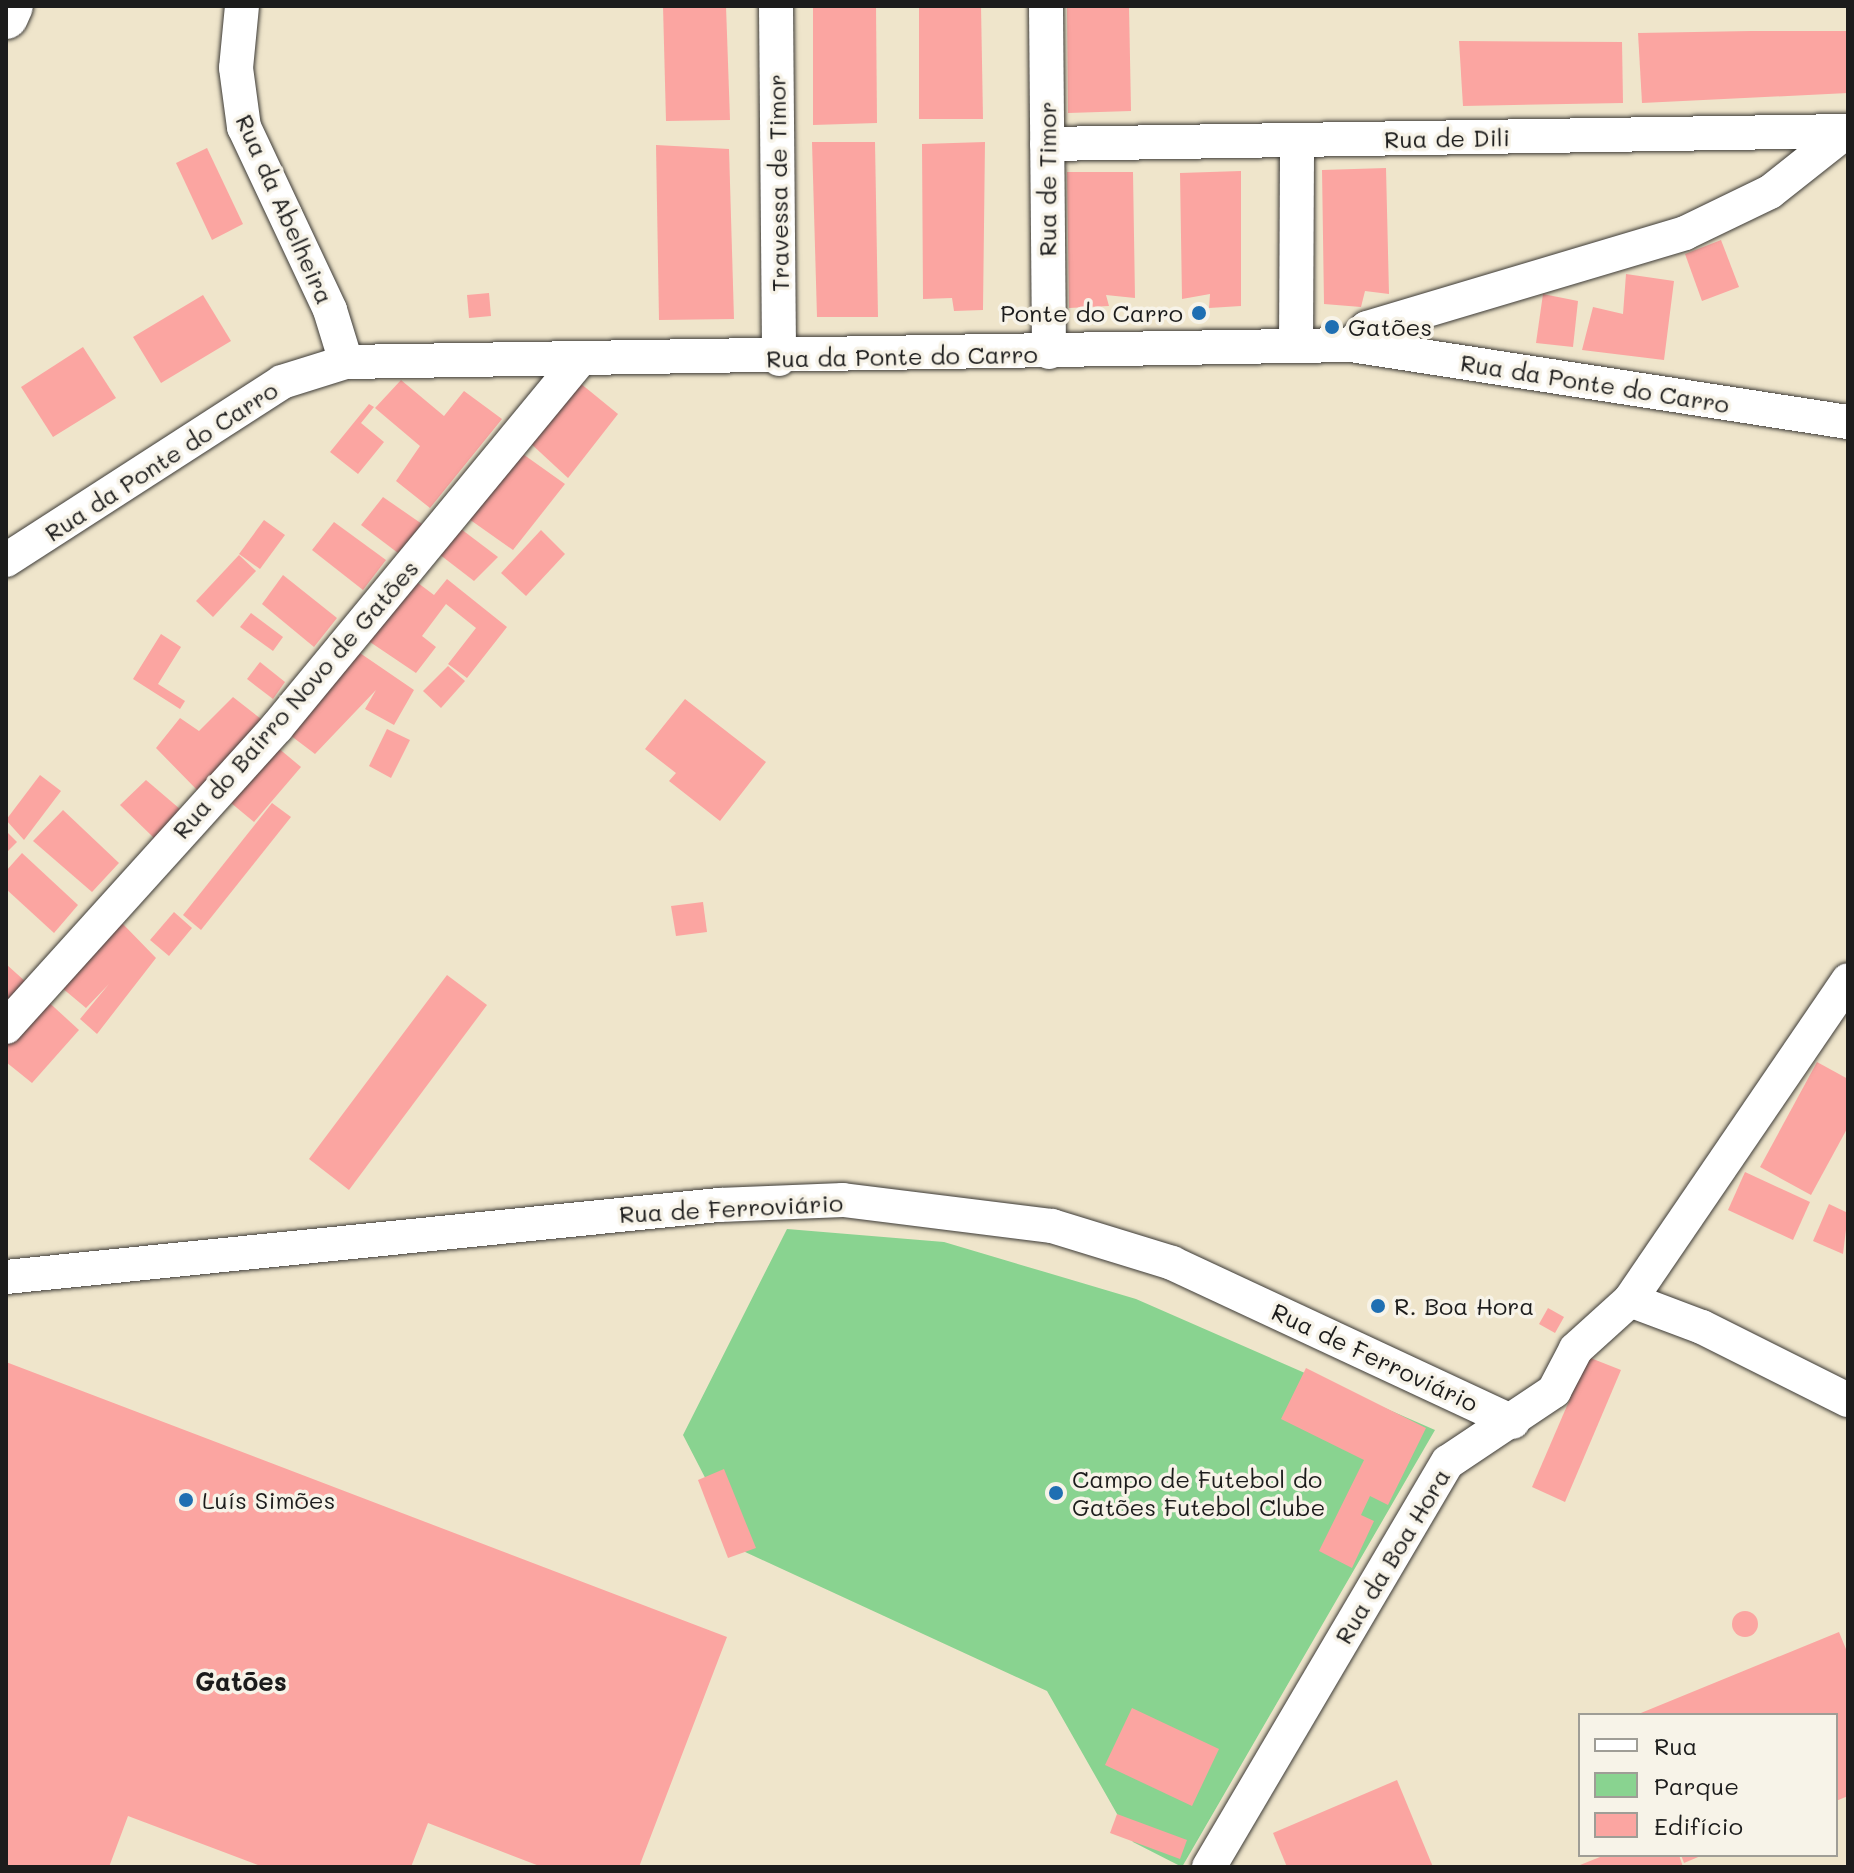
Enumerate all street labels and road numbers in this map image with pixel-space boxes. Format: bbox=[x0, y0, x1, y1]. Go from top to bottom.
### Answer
street label: Travessa de Timor bbox=[762, 74, 794, 292]
street label: Rua de Timor bbox=[1033, 101, 1061, 257]
street label: Rua da Abelheira bbox=[230, 110, 340, 308]
street label: Rua de Dili bbox=[1384, 123, 1510, 153]
street label: Rua da Ponte do Carro bbox=[766, 339, 1038, 373]
street label: Rua da Ponte do Carro bbox=[1459, 348, 1731, 418]
street label: Rua da Ponte do Carro bbox=[39, 375, 283, 547]
street label: Rua do Bairro Novo de Gatões bbox=[166, 554, 424, 844]
street label: Rua de Ferroviário bbox=[618, 1188, 844, 1228]
street label: Rua de Ferroviário bbox=[1267, 1297, 1483, 1417]
street label: Rua da Boa Hora bbox=[1328, 1463, 1456, 1649]

